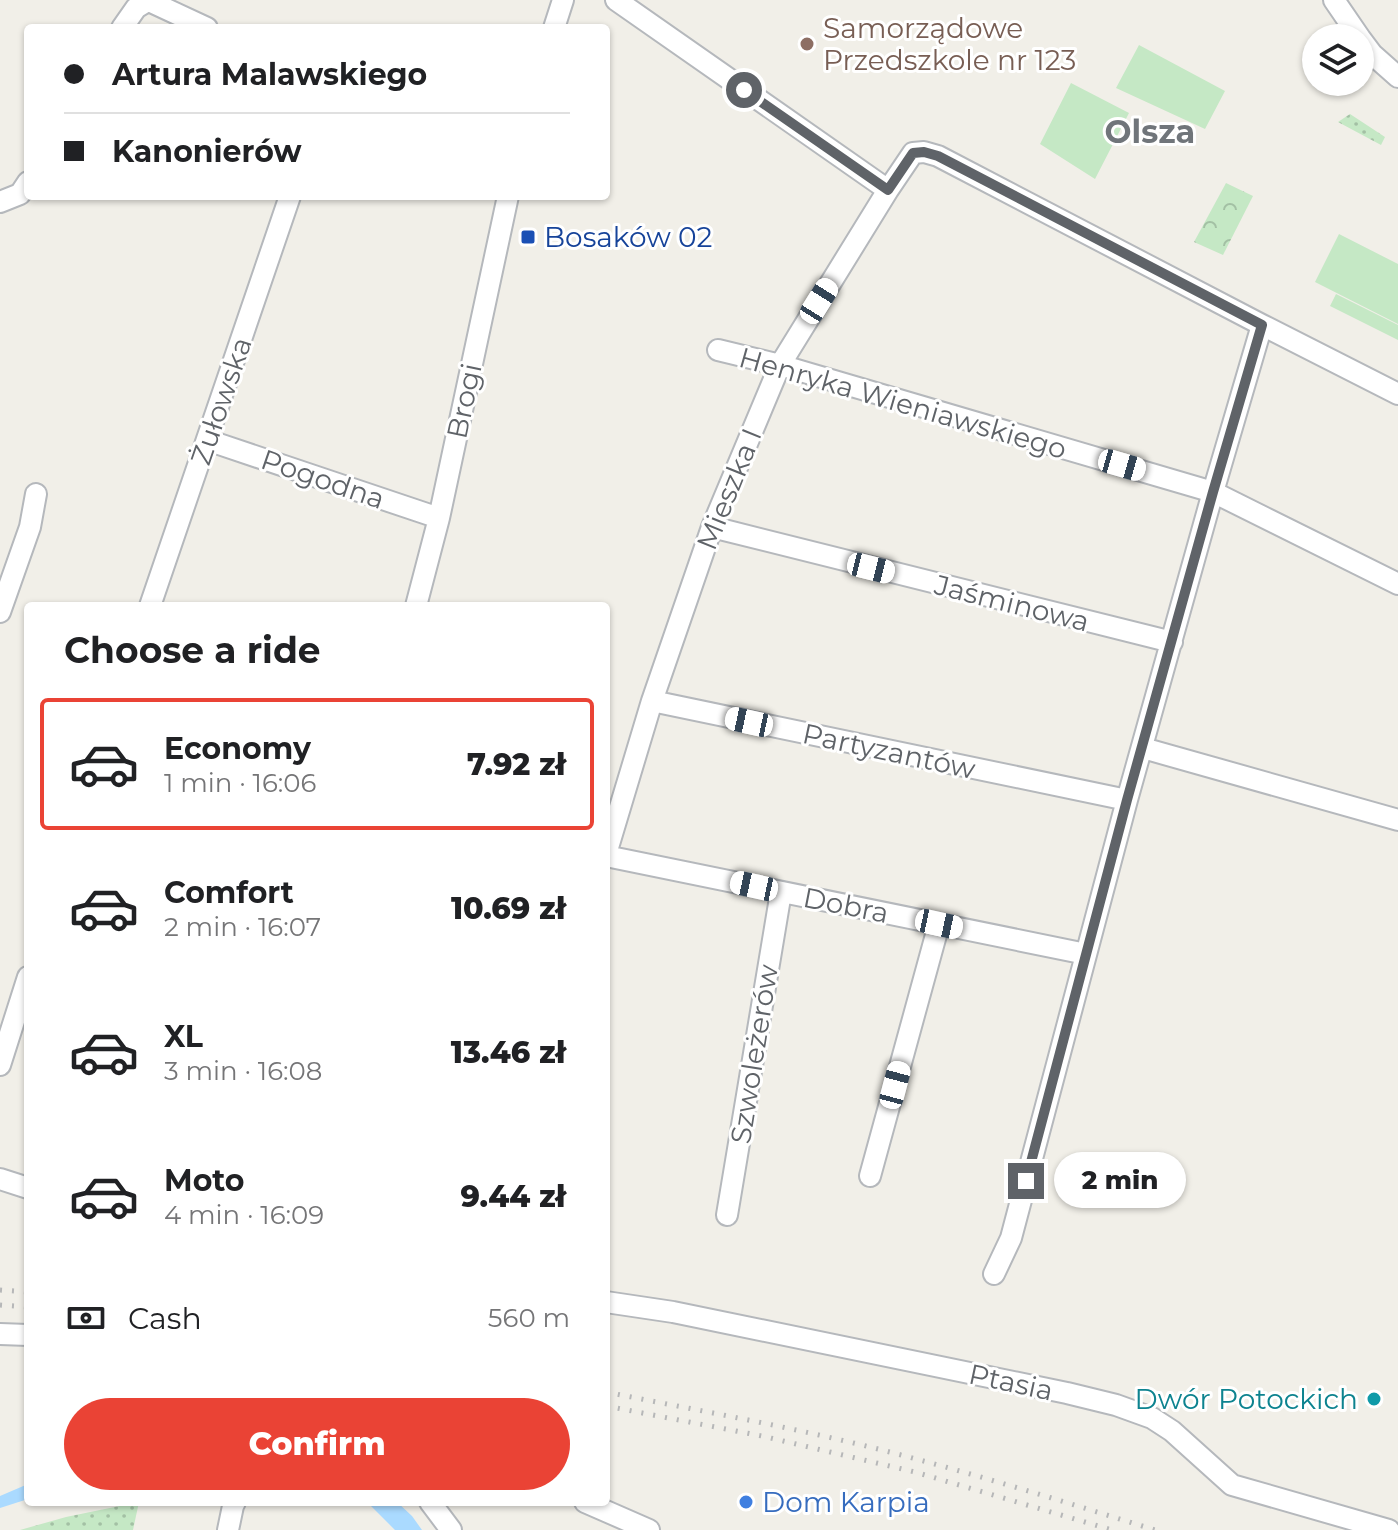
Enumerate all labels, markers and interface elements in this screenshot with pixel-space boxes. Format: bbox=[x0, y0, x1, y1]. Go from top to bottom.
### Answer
place label: Samorządowe Przedszkole nr 123 bbox=[823, 11, 1076, 77]
map controls bbox=[1302, 24, 1374, 96]
button: layers bbox=[1302, 24, 1374, 96]
marker: Samorządowe Przedszkole nr 123 bbox=[798, 35, 816, 53]
text: Artura Malawskiego bbox=[112, 56, 427, 93]
route start bbox=[726, 72, 762, 108]
district label: Olsza bbox=[1105, 112, 1195, 151]
text: Kanonierów bbox=[112, 133, 302, 170]
place label: Bosaków 02 bbox=[544, 220, 713, 254]
marker: Bosaków 02 bbox=[519, 228, 537, 246]
car bbox=[796, 274, 842, 328]
street label: Żułowska bbox=[183, 333, 259, 469]
street label: Henryka Wieniawskiego bbox=[735, 340, 1071, 466]
street label: Brogi bbox=[439, 360, 489, 442]
street label: Mieszka I bbox=[689, 423, 769, 555]
street label: Pogodna bbox=[257, 442, 389, 516]
car bbox=[1096, 447, 1148, 483]
car bbox=[845, 551, 897, 585]
street label: Jaśminowa bbox=[930, 567, 1093, 639]
text: Choose a ride bbox=[64, 628, 321, 672]
car bbox=[723, 705, 775, 739]
street label: Partyzantów bbox=[800, 716, 979, 786]
icon: car bbox=[68, 728, 140, 800]
text: Economy bbox=[164, 730, 311, 767]
text: 7.92 zł bbox=[467, 746, 566, 783]
text: 1 min · 16:06 bbox=[164, 767, 316, 799]
car bbox=[728, 869, 780, 903]
icon: car bbox=[68, 872, 140, 944]
text: Comfort bbox=[164, 874, 294, 911]
street label: Dobra bbox=[800, 880, 892, 930]
text: 10.69 zł bbox=[451, 890, 566, 927]
car bbox=[913, 907, 965, 941]
text: 2 min · 16:07 bbox=[164, 911, 321, 943]
street label: Szwoleżerów bbox=[723, 962, 785, 1146]
icon: car bbox=[68, 1016, 140, 1088]
text: XL bbox=[164, 1018, 203, 1055]
text: 13.46 zł bbox=[451, 1034, 566, 1071]
text: 3 min · 16:08 bbox=[164, 1055, 322, 1087]
car bbox=[877, 1059, 913, 1111]
callout: 2 min bbox=[1054, 1153, 1186, 1209]
icon: car bbox=[68, 1160, 140, 1232]
text: Moto bbox=[164, 1162, 245, 1199]
route end bbox=[1008, 1163, 1044, 1199]
text: 2 min bbox=[1082, 1164, 1158, 1196]
text: 9.44 zł bbox=[461, 1178, 566, 1215]
text: 4 min · 16:09 bbox=[164, 1199, 324, 1231]
icon: cash bbox=[64, 1296, 108, 1340]
text: Cash bbox=[128, 1300, 202, 1337]
text: 560 m bbox=[488, 1302, 570, 1334]
street label: Ptasia bbox=[966, 1357, 1056, 1407]
place label: Dwór Potockich bbox=[1135, 1382, 1358, 1416]
marker: Dwór Potockich bbox=[1365, 1390, 1383, 1408]
button: Confirm bbox=[64, 1398, 570, 1490]
place label: Dom Karpia bbox=[762, 1485, 930, 1519]
marker: Dom Karpia bbox=[737, 1493, 755, 1511]

